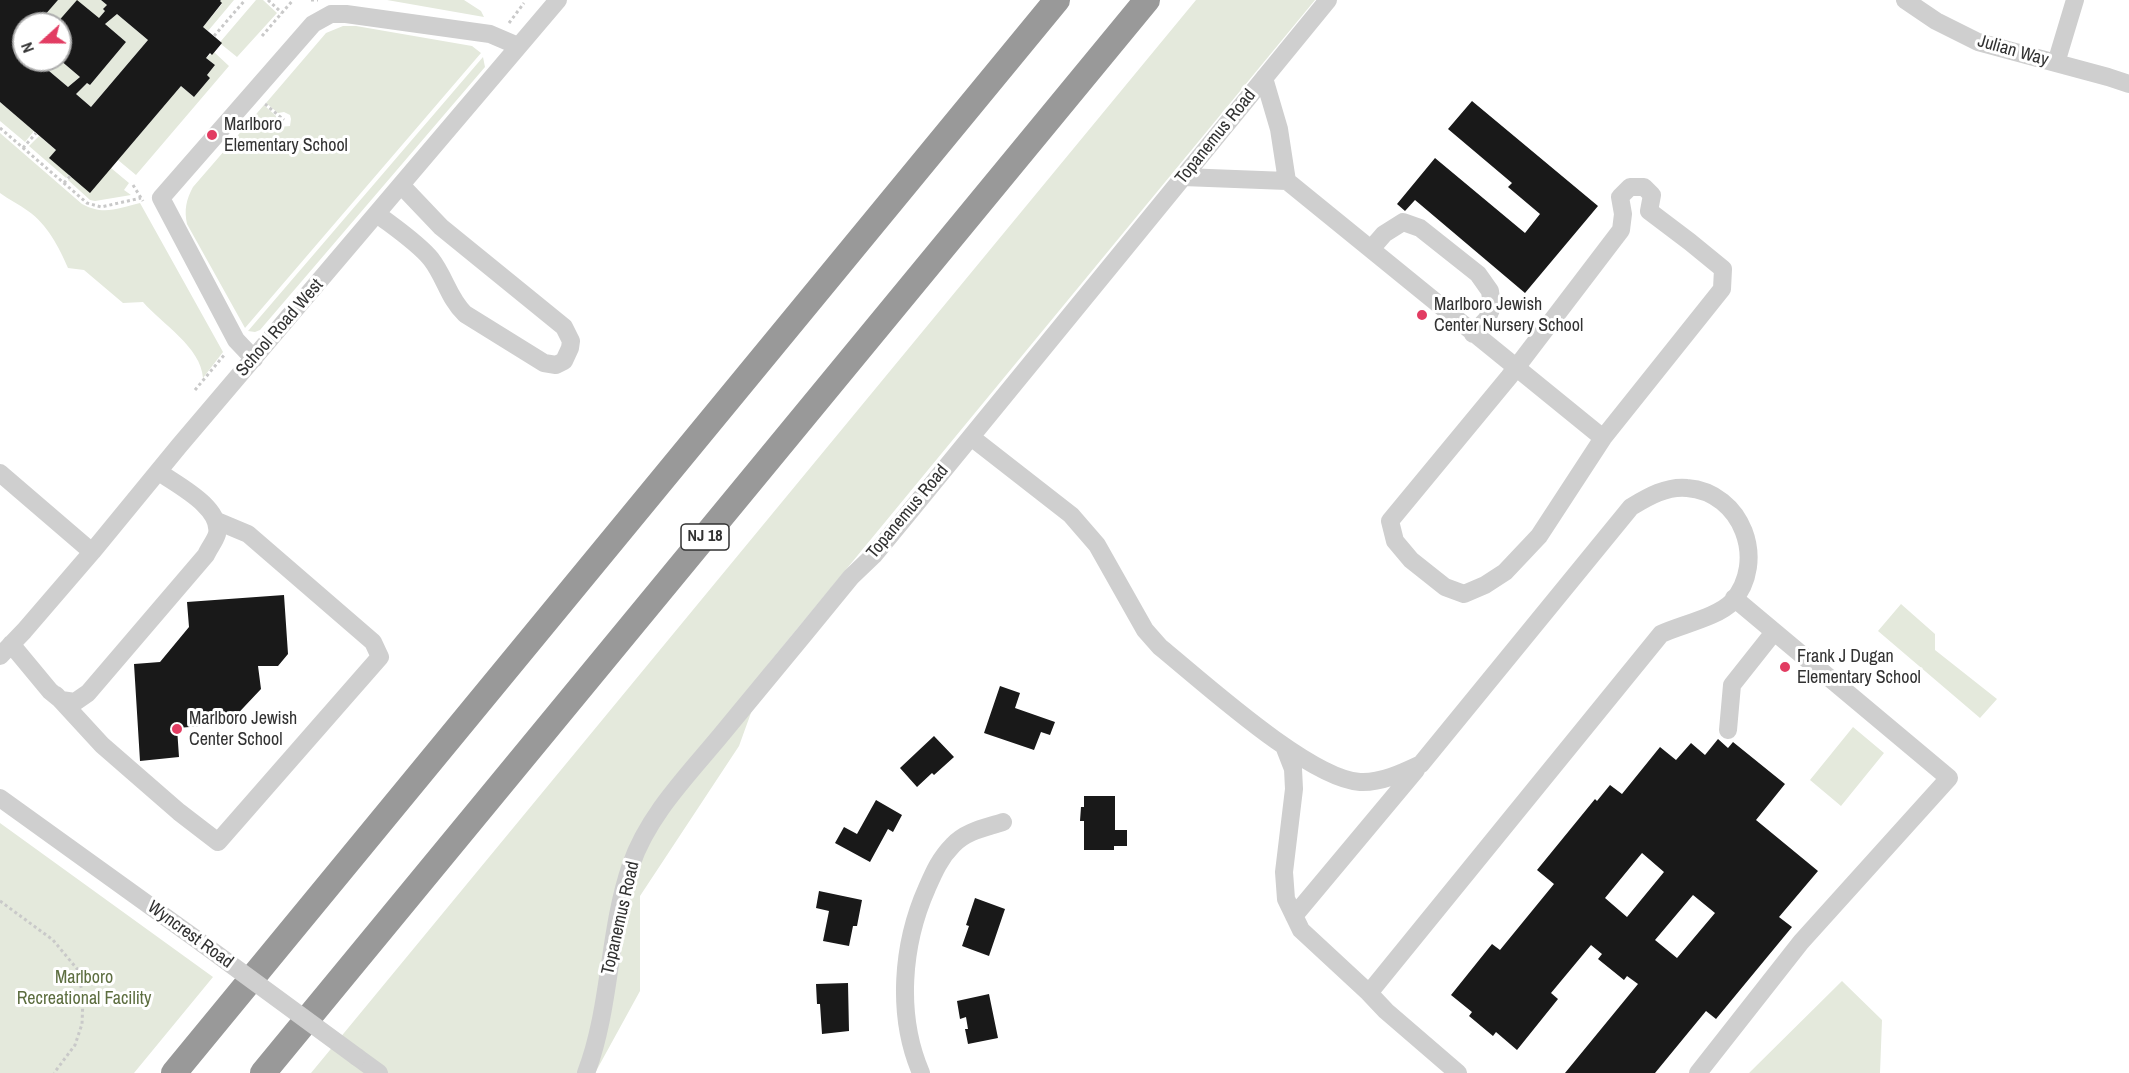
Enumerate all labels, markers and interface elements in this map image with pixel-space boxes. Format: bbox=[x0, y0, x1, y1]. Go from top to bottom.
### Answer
north arrow bbox=[12, 12, 72, 72]
street label: Julian Way bbox=[1975, 31, 2051, 71]
text: N bbox=[15, 39, 39, 56]
street label: Topanemus Road bbox=[1171, 85, 1261, 189]
place label: Marlboro Elementary School bbox=[224, 114, 348, 156]
marker: Marlboro Elementary School bbox=[205, 128, 219, 142]
street label: School Road West bbox=[232, 275, 328, 381]
place label: Marlboro Jewish Center Nursery School bbox=[1434, 294, 1583, 336]
marker: Marlboro Jewish Center Nursery School bbox=[1415, 308, 1429, 322]
street label: Topanemus Road bbox=[863, 461, 953, 563]
road number: NJ 18 bbox=[681, 524, 729, 550]
place label: Frank J Dugan Elementary School bbox=[1797, 646, 1921, 688]
marker: Frank J Dugan Elementary School bbox=[1778, 660, 1792, 674]
place label: Marlboro Jewish Center School bbox=[189, 708, 297, 750]
marker: Marlboro Jewish Center School bbox=[170, 722, 184, 736]
street label: Topanemus Road bbox=[597, 859, 645, 977]
street label: Wyncrest Road bbox=[143, 897, 237, 973]
park label: Marlboro Recreational Facility bbox=[17, 967, 151, 1010]

